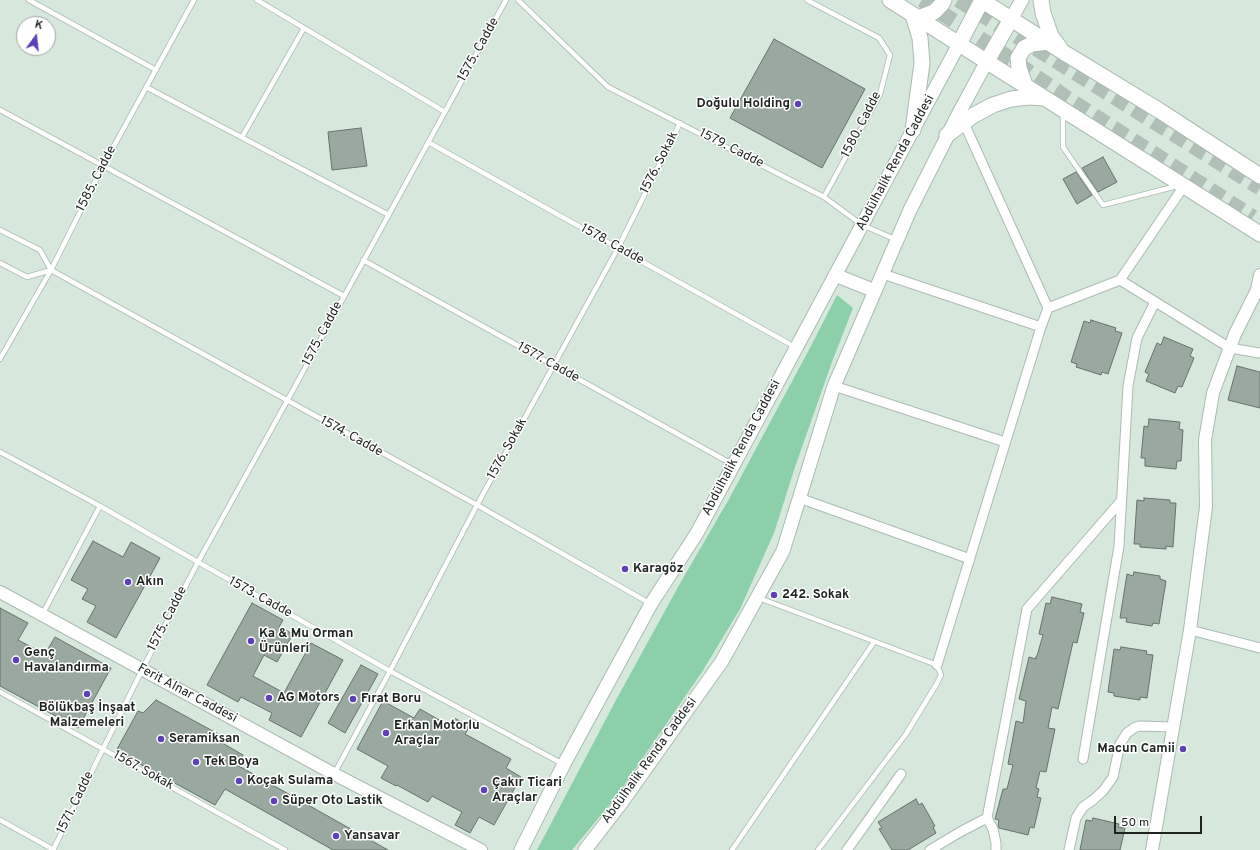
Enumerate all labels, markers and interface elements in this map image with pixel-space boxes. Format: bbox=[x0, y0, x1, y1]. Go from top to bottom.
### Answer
street label: 1575. Cadde bbox=[455, 15, 503, 85]
north arrow bbox=[16, 16, 56, 56]
text: K bbox=[33, 18, 44, 33]
street label: 1580. Cadde bbox=[839, 89, 885, 161]
street label: Abdülhalik Renda Caddesi bbox=[853, 92, 939, 234]
place label: Doğulu Holding bbox=[697, 96, 790, 112]
marker: Doğulu Holding bbox=[793, 99, 803, 109]
street label: 1579. Cadde bbox=[696, 126, 766, 172]
street label: 1576. Sokak bbox=[638, 129, 682, 197]
street label: 1585. Cadde bbox=[74, 143, 120, 215]
street label: 1578. Cadde bbox=[578, 221, 646, 269]
street label: 1575. Cadde bbox=[300, 299, 346, 369]
street label: 1577. Cadde bbox=[514, 340, 582, 386]
street label: Abdülhalik Renda Caddesi bbox=[699, 377, 785, 519]
street label: 1574. Cadde bbox=[317, 413, 385, 461]
street label: 1576. Sokak bbox=[485, 416, 531, 482]
place label: Karagöz bbox=[633, 561, 684, 577]
marker: Karagöz bbox=[620, 564, 630, 574]
place label: Akın bbox=[136, 574, 164, 590]
street label: 1573. Cadde bbox=[226, 574, 294, 622]
marker: Akın bbox=[123, 577, 133, 587]
street label: 1575. Cadde bbox=[145, 584, 191, 654]
place label: 242. Sokak bbox=[782, 587, 849, 603]
marker: 242. Sokak bbox=[769, 590, 779, 600]
place label: Ka & Mu Orman Ürünleri bbox=[259, 626, 353, 657]
marker: Ka & Mu Orman Ürünleri bbox=[246, 636, 256, 646]
place label: Genç Havalandırma bbox=[24, 645, 109, 676]
marker: Genç Havalandırma bbox=[11, 655, 21, 665]
street label: Ferit Alnar Caddesi bbox=[134, 661, 240, 727]
marker: Bölükbaş İnşaat Malzemeleri bbox=[82, 689, 92, 699]
place label: AG Motors bbox=[277, 690, 340, 706]
place label: Fırat Boru bbox=[361, 691, 421, 707]
marker: AG Motors bbox=[264, 693, 274, 703]
marker: Fırat Boru bbox=[348, 694, 358, 704]
street label: Abdülhalik Renda Caddesi bbox=[599, 695, 701, 827]
place label: Bölükbaş İnşaat Malzemeleri bbox=[39, 700, 135, 731]
place label: Erkan Motorlu Araçlar bbox=[394, 718, 480, 749]
marker: Erkan Motorlu Araçlar bbox=[381, 728, 391, 738]
place label: Seramiksan bbox=[169, 731, 240, 747]
marker: Seramiksan bbox=[156, 734, 166, 744]
place label: Macun Camii bbox=[1097, 741, 1175, 757]
marker: Macun Camii bbox=[1178, 744, 1188, 754]
street label: 1567. Sokak bbox=[110, 748, 176, 794]
place label: Tek Boya bbox=[204, 754, 259, 770]
marker: Tek Boya bbox=[191, 757, 201, 767]
street label: 1571. Cadde bbox=[54, 769, 98, 837]
place label: Koçak Sulama bbox=[247, 773, 333, 789]
place label: Çakır Ticari Araçlar bbox=[492, 775, 562, 806]
marker: Koçak Sulama bbox=[234, 776, 244, 786]
marker: Çakır Ticari Araçlar bbox=[479, 785, 489, 795]
place label: Süper Oto Lastik bbox=[282, 793, 383, 809]
marker: Süper Oto Lastik bbox=[269, 796, 279, 806]
scale bar bbox=[1116, 808, 1204, 834]
text: 50 m bbox=[1121, 815, 1149, 831]
place label: Yansavar bbox=[344, 828, 400, 844]
marker: Yansavar bbox=[331, 831, 341, 841]

